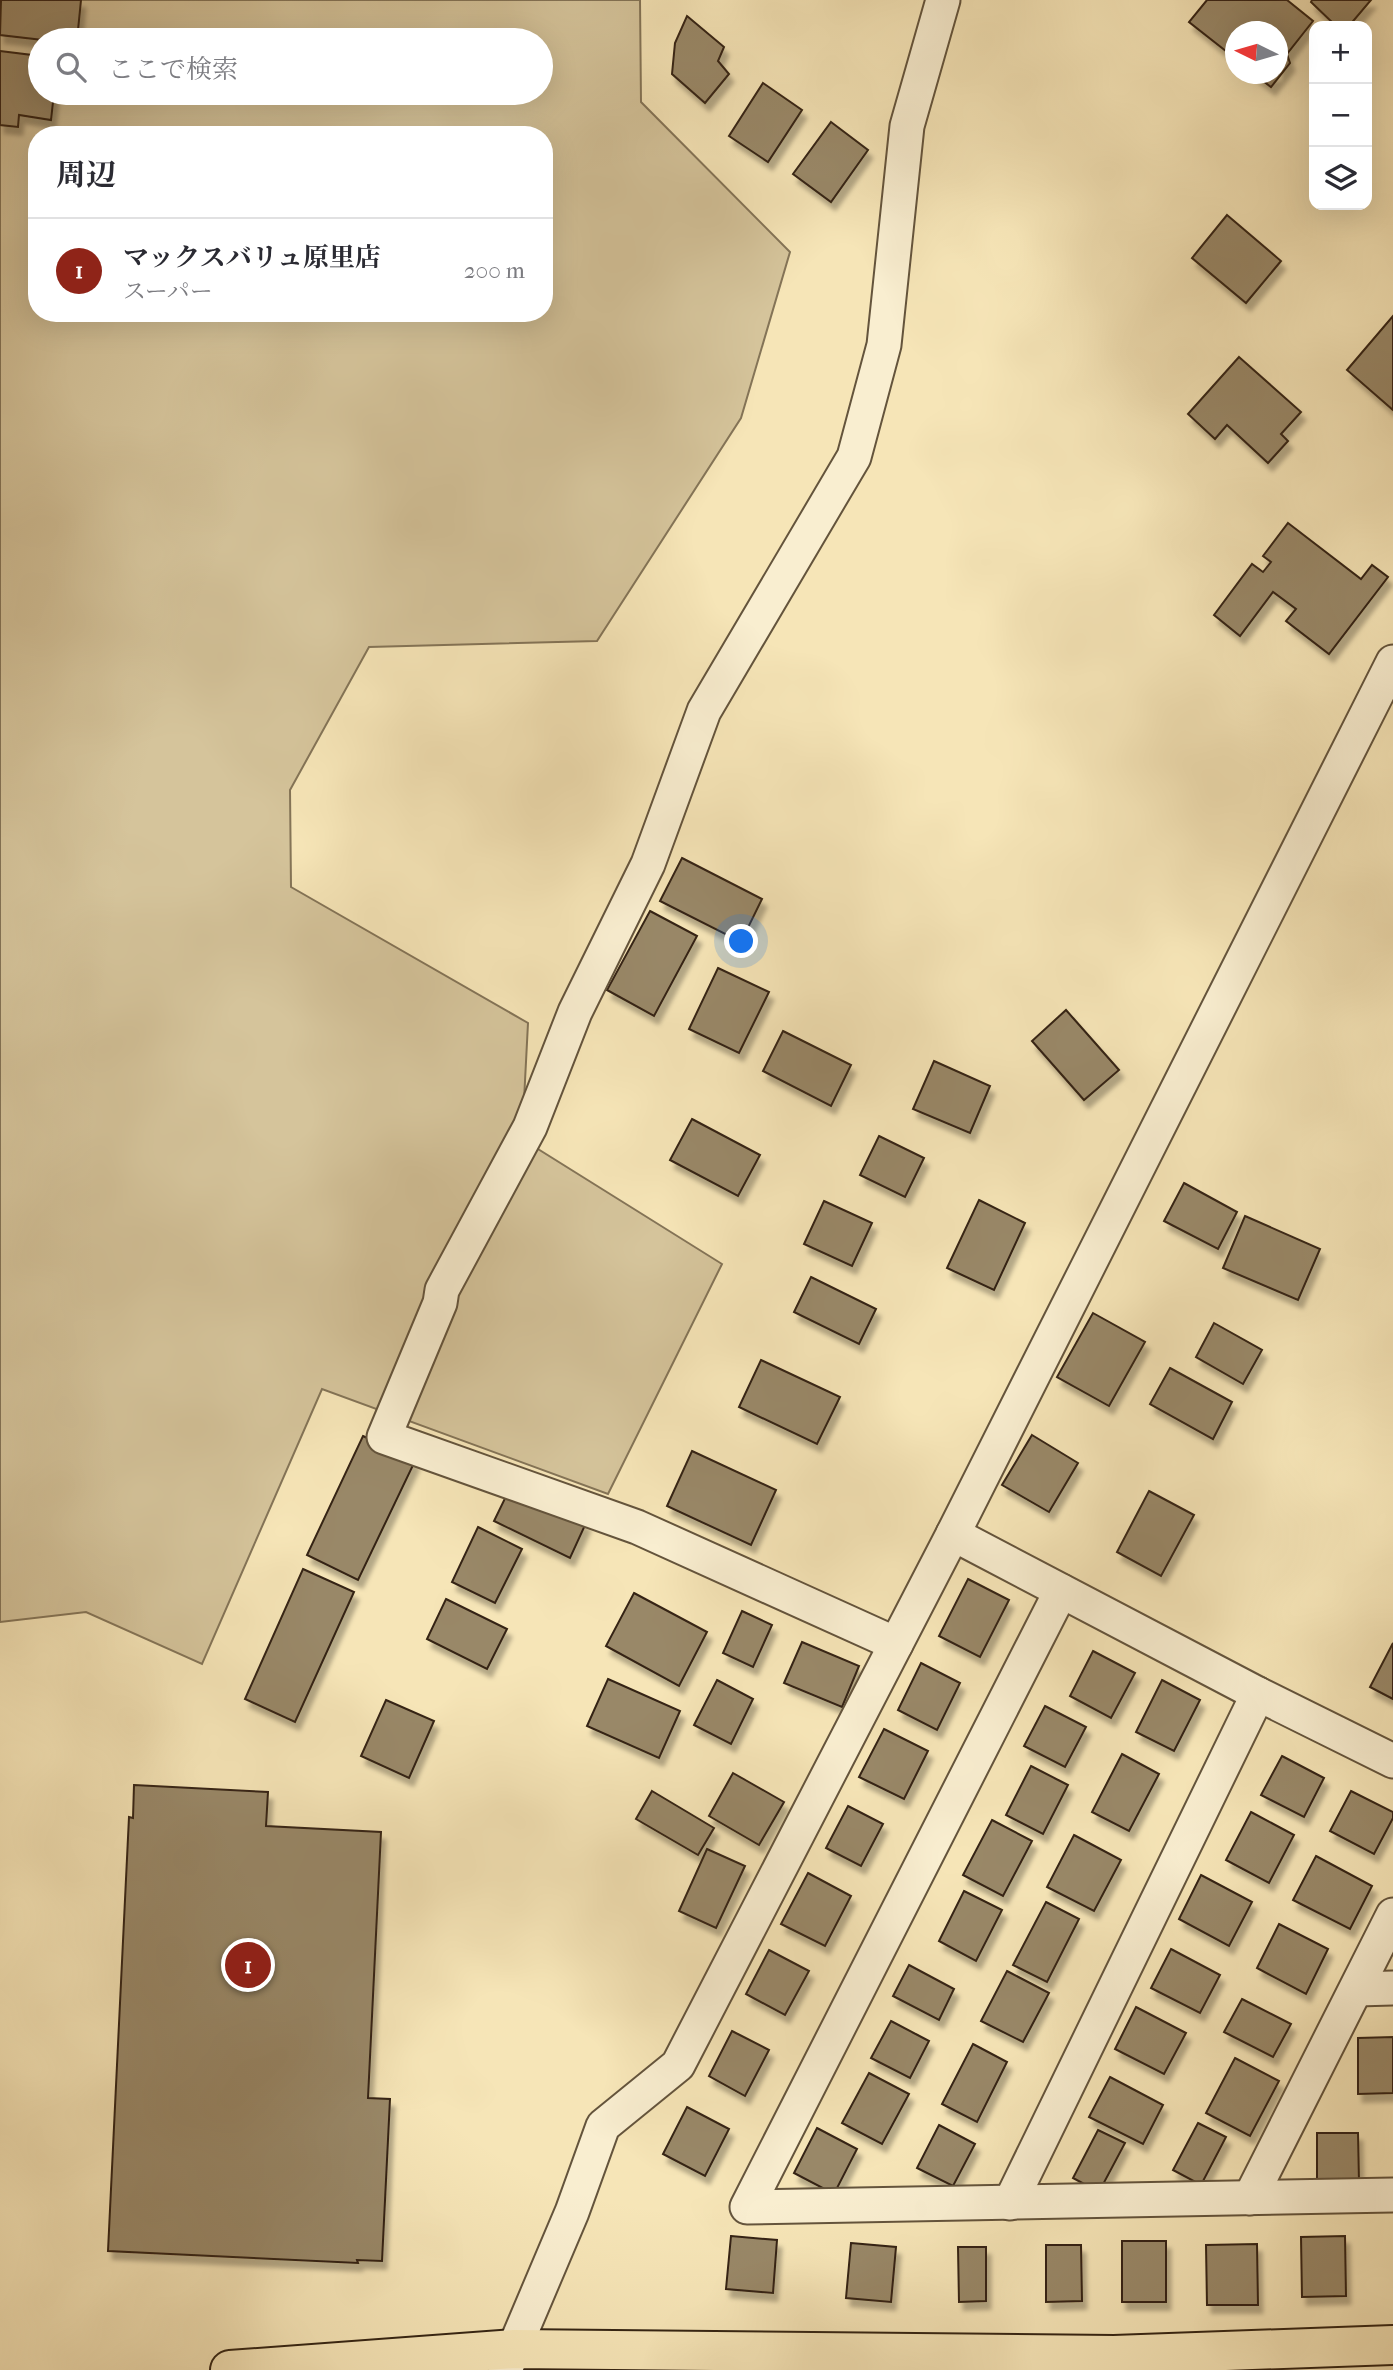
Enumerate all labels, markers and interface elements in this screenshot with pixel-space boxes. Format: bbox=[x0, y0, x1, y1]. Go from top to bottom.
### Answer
north arrow bbox=[1225, 21, 1288, 84]
map controls bbox=[1309, 21, 1372, 210]
button: + bbox=[1309, 21, 1372, 84]
search box bbox=[28, 28, 553, 105]
icon: search bbox=[52, 48, 90, 86]
text: ここで検索 bbox=[108, 54, 238, 85]
button: − bbox=[1309, 84, 1372, 147]
button: layers bbox=[1309, 147, 1372, 210]
text: 周辺 bbox=[56, 158, 116, 193]
text: マックスバリュ原里店 bbox=[123, 242, 381, 273]
text: 1 bbox=[75, 257, 83, 284]
text: 200 m bbox=[464, 257, 525, 284]
text: スーパー bbox=[123, 278, 213, 305]
your location bbox=[724, 924, 758, 958]
pin: 1 bbox=[225, 1939, 271, 1991]

